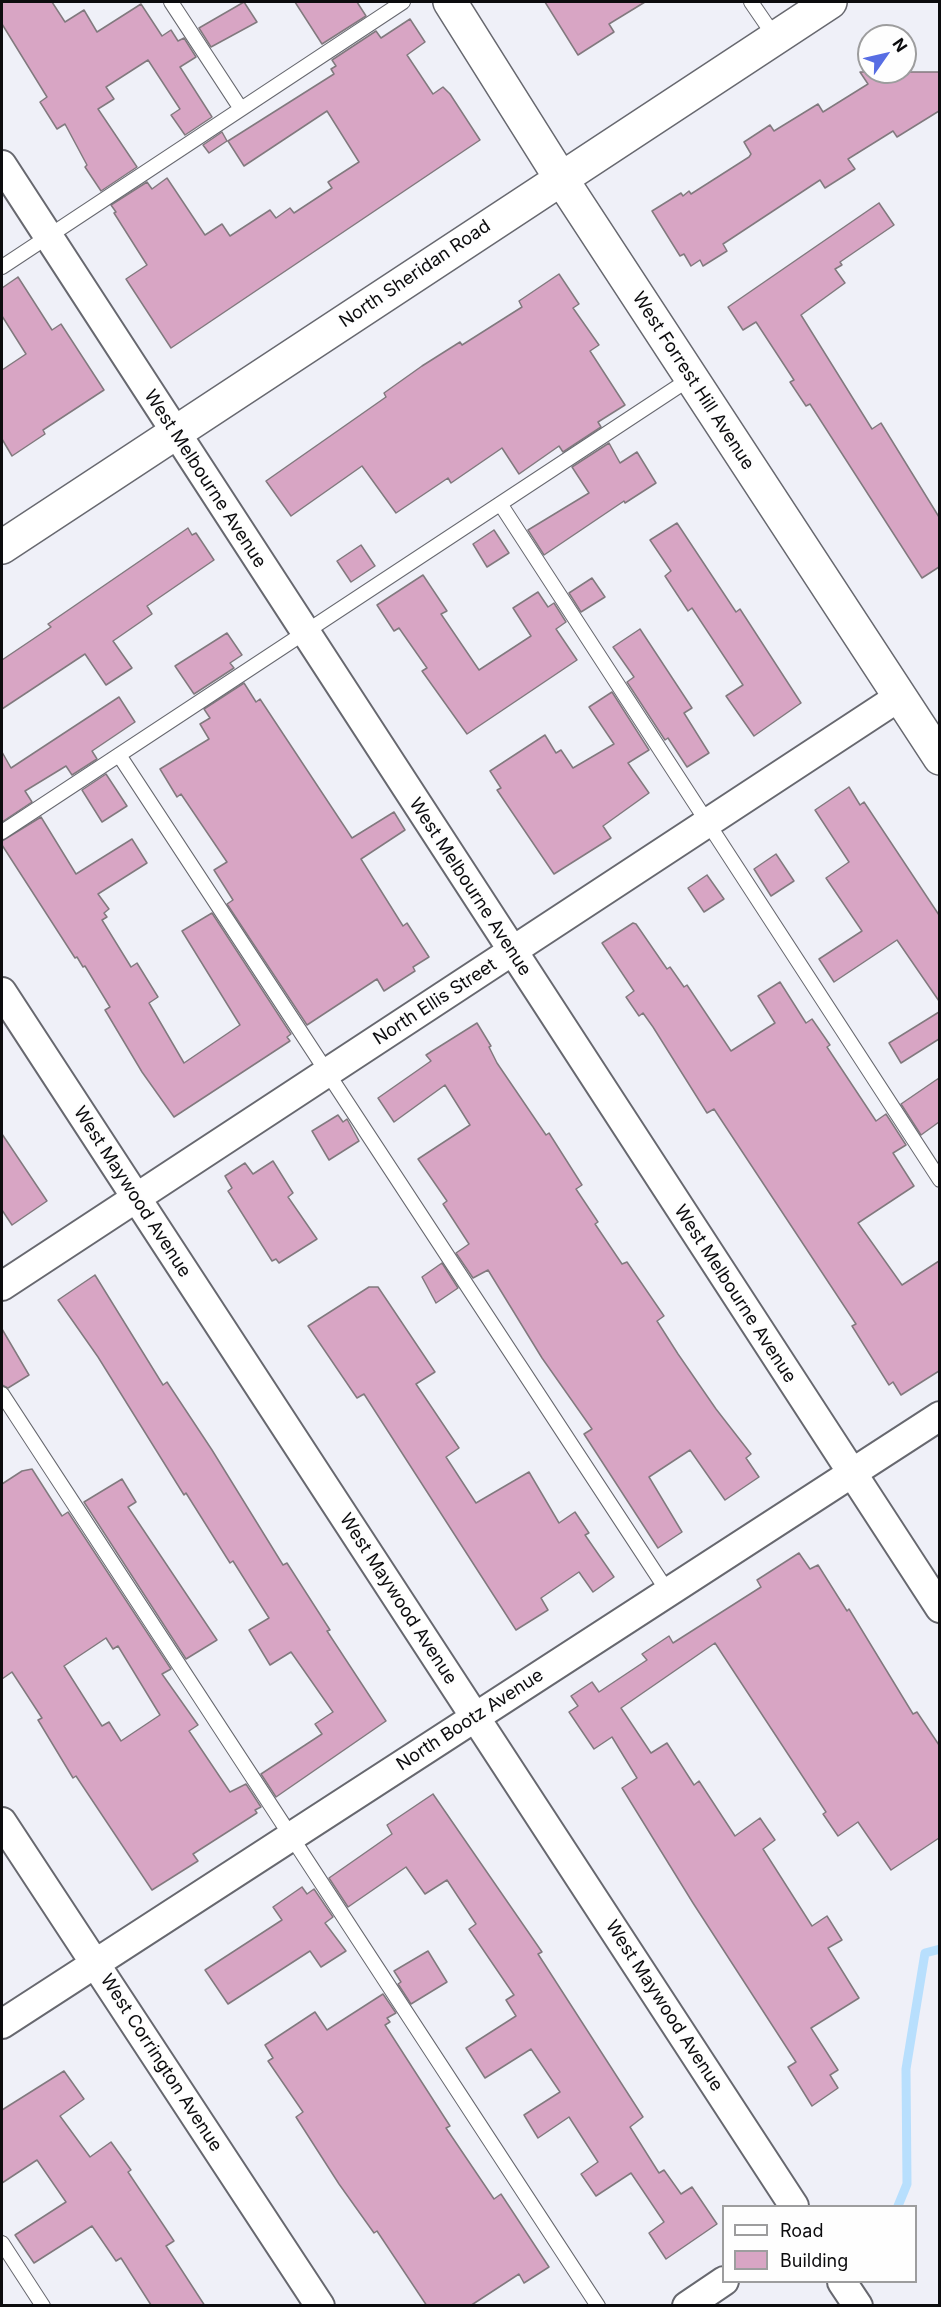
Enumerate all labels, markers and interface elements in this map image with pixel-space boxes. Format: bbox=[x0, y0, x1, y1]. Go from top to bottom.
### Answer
north arrow bbox=[857, 24, 917, 84]
text: N bbox=[889, 34, 912, 56]
street label: North Sheridan Road bbox=[335, 215, 495, 333]
street label: West Forrest Hill Avenue bbox=[627, 288, 759, 474]
street label: West Melbourne Avenue bbox=[139, 386, 271, 572]
street label: West Melbourne Avenue bbox=[404, 794, 536, 980]
street label: North Ellis Street bbox=[369, 954, 501, 1050]
street label: West Maywood Avenue bbox=[69, 1103, 195, 1281]
street label: West Melbourne Avenue bbox=[669, 1201, 801, 1387]
street label: West Maywood Avenue bbox=[335, 1510, 461, 1688]
street label: North Bootz Avenue bbox=[393, 1665, 547, 1775]
street label: West Maywood Avenue bbox=[601, 1917, 727, 2095]
street label: West Corrington Avenue bbox=[95, 1970, 227, 2156]
legend bbox=[722, 2205, 917, 2283]
text: Road bbox=[780, 2220, 823, 2241]
text: Building bbox=[780, 2250, 848, 2271]

